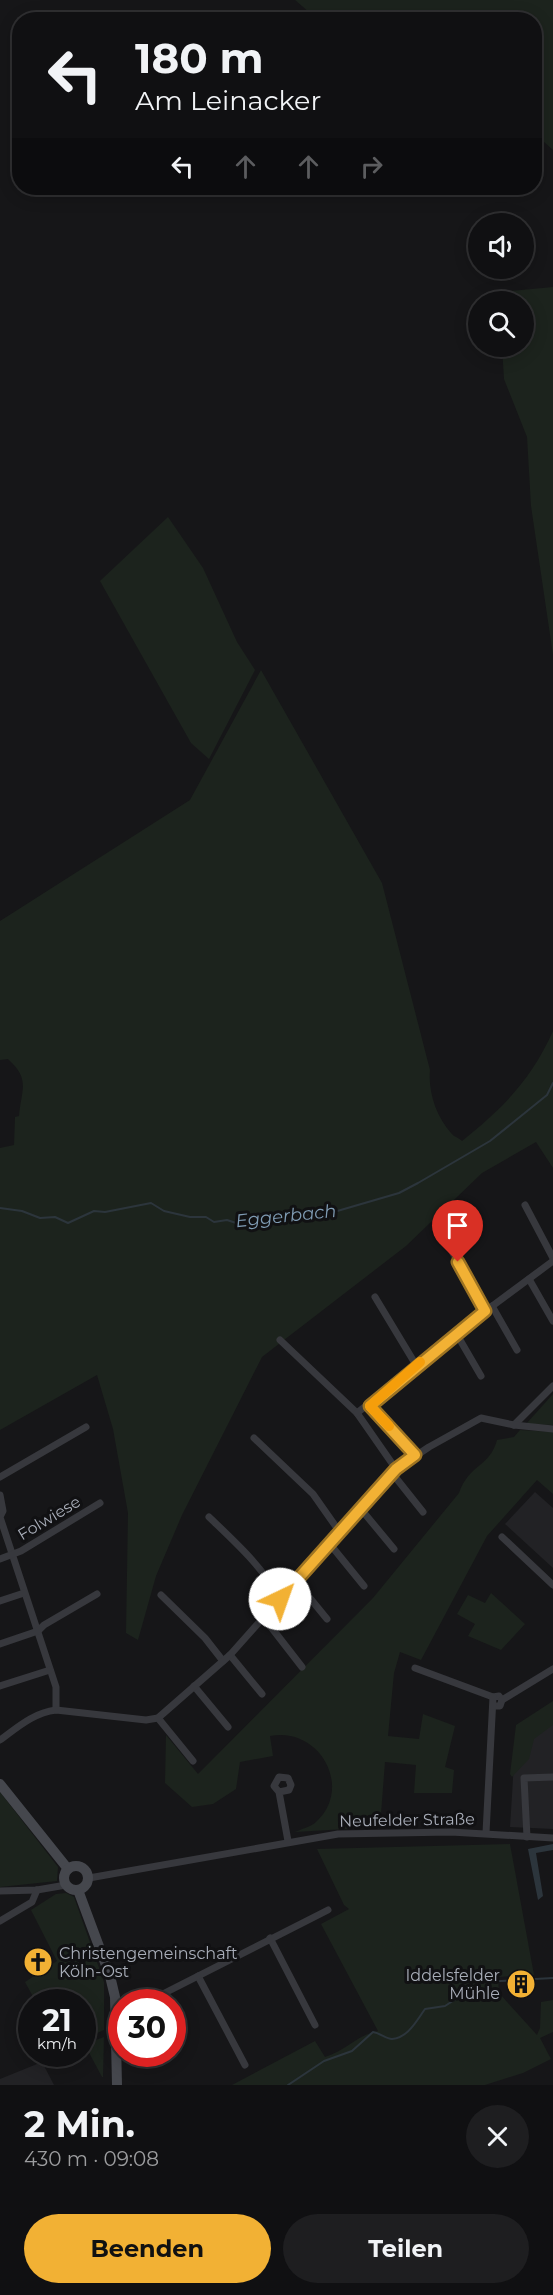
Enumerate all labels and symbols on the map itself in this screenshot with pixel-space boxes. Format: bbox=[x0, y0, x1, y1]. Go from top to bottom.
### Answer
water label: Eggerbach bbox=[235, 1200, 337, 1232]
pin bbox=[432, 1200, 483, 1262]
street label: Folwiese bbox=[14, 1492, 84, 1544]
position arrow bbox=[248, 1567, 312, 1631]
street label: Neufelder Straße bbox=[339, 1809, 475, 1831]
place label: Christengemeinschaft Köln-Ost bbox=[59, 1944, 238, 1981]
church icon: Christengemeinschaft Köln-Ost bbox=[22, 1946, 54, 1978]
place label: Iddelsfelder Mühle bbox=[406, 1966, 500, 2003]
building icon: Iddelsfelder Mühle bbox=[505, 1968, 537, 2000]
speed limit sign: 30 bbox=[108, 1989, 186, 2067]

